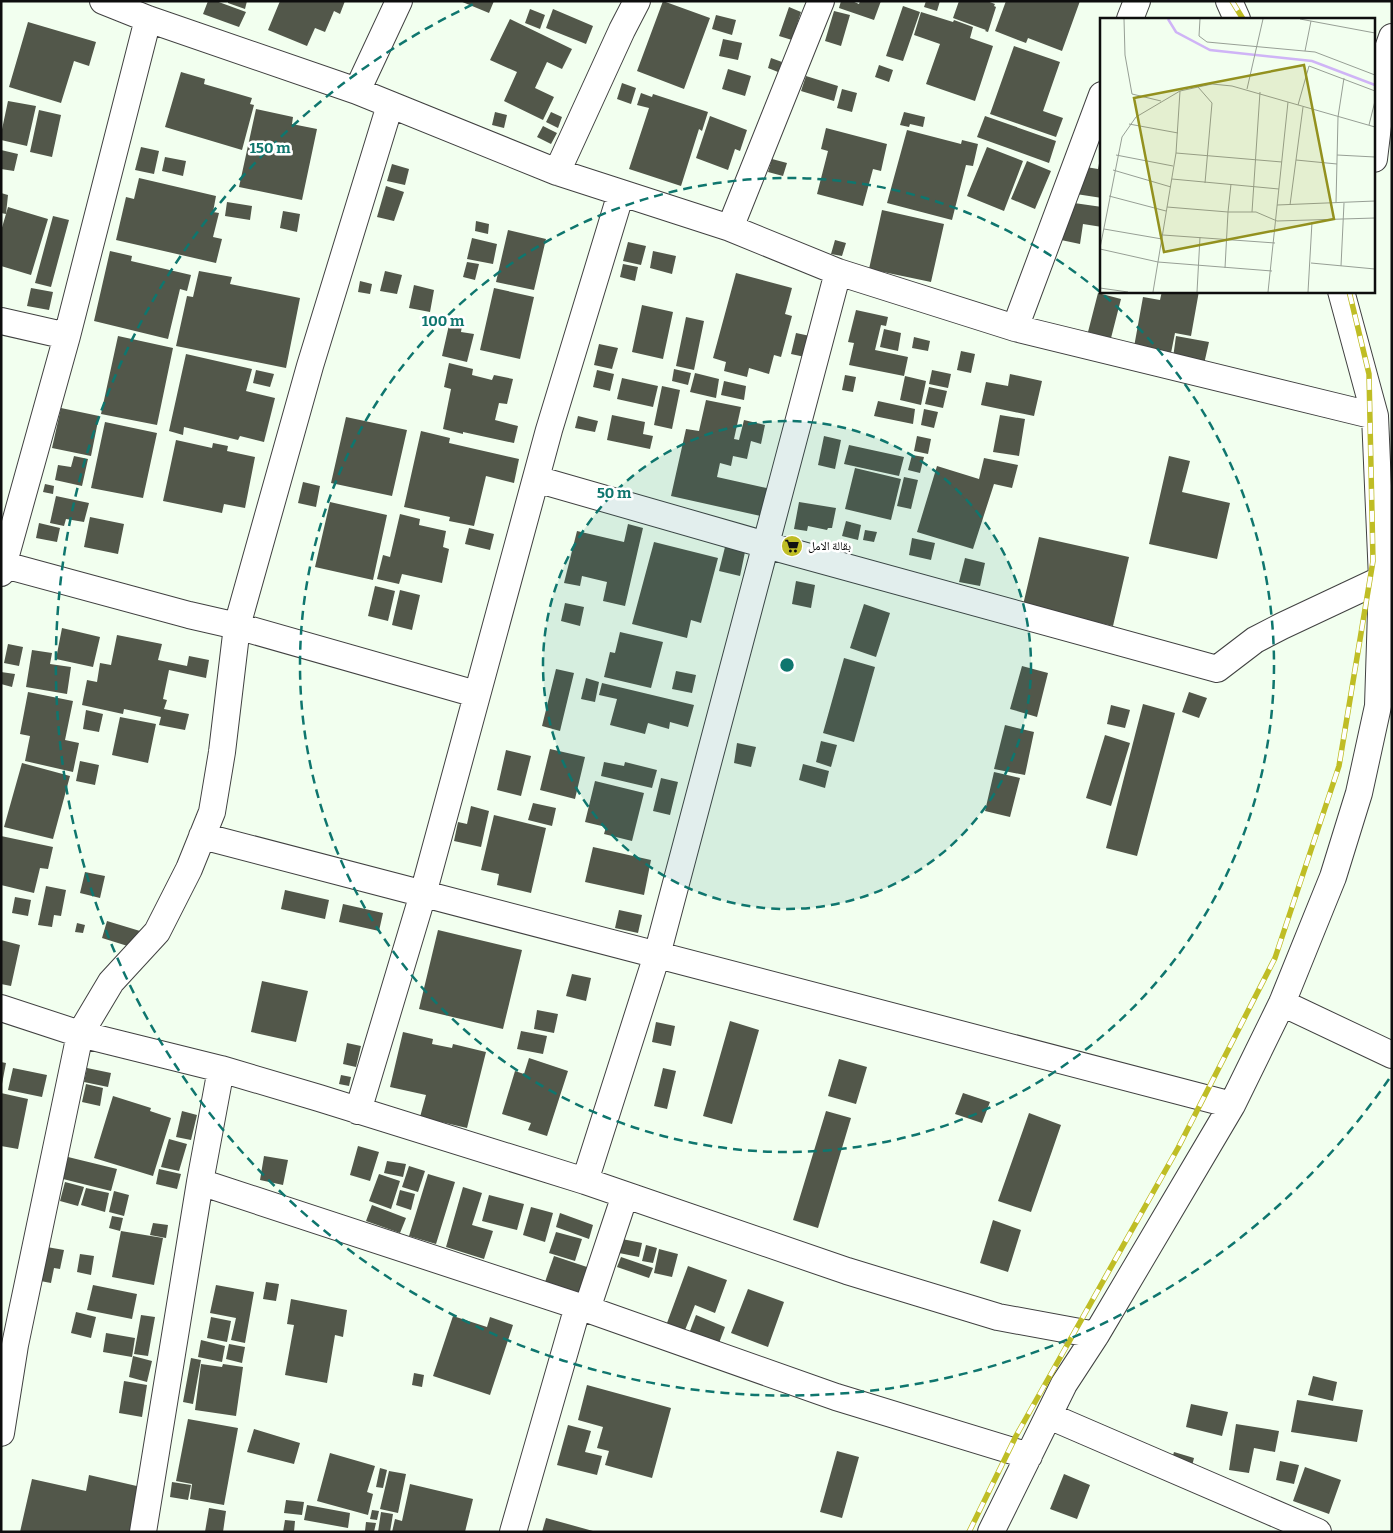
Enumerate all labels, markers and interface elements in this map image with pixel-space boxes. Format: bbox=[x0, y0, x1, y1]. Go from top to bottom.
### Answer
inset map bbox=[1100, 18, 1376, 292]
text: 150 m bbox=[249, 139, 291, 157]
text: 100 m bbox=[422, 312, 465, 330]
text: 50 m bbox=[597, 484, 632, 502]
supermarket icon: بقالة الامل bbox=[780, 534, 804, 558]
place label: بقالة الامل bbox=[808, 539, 851, 553]
centre of rings bbox=[778, 656, 796, 674]

